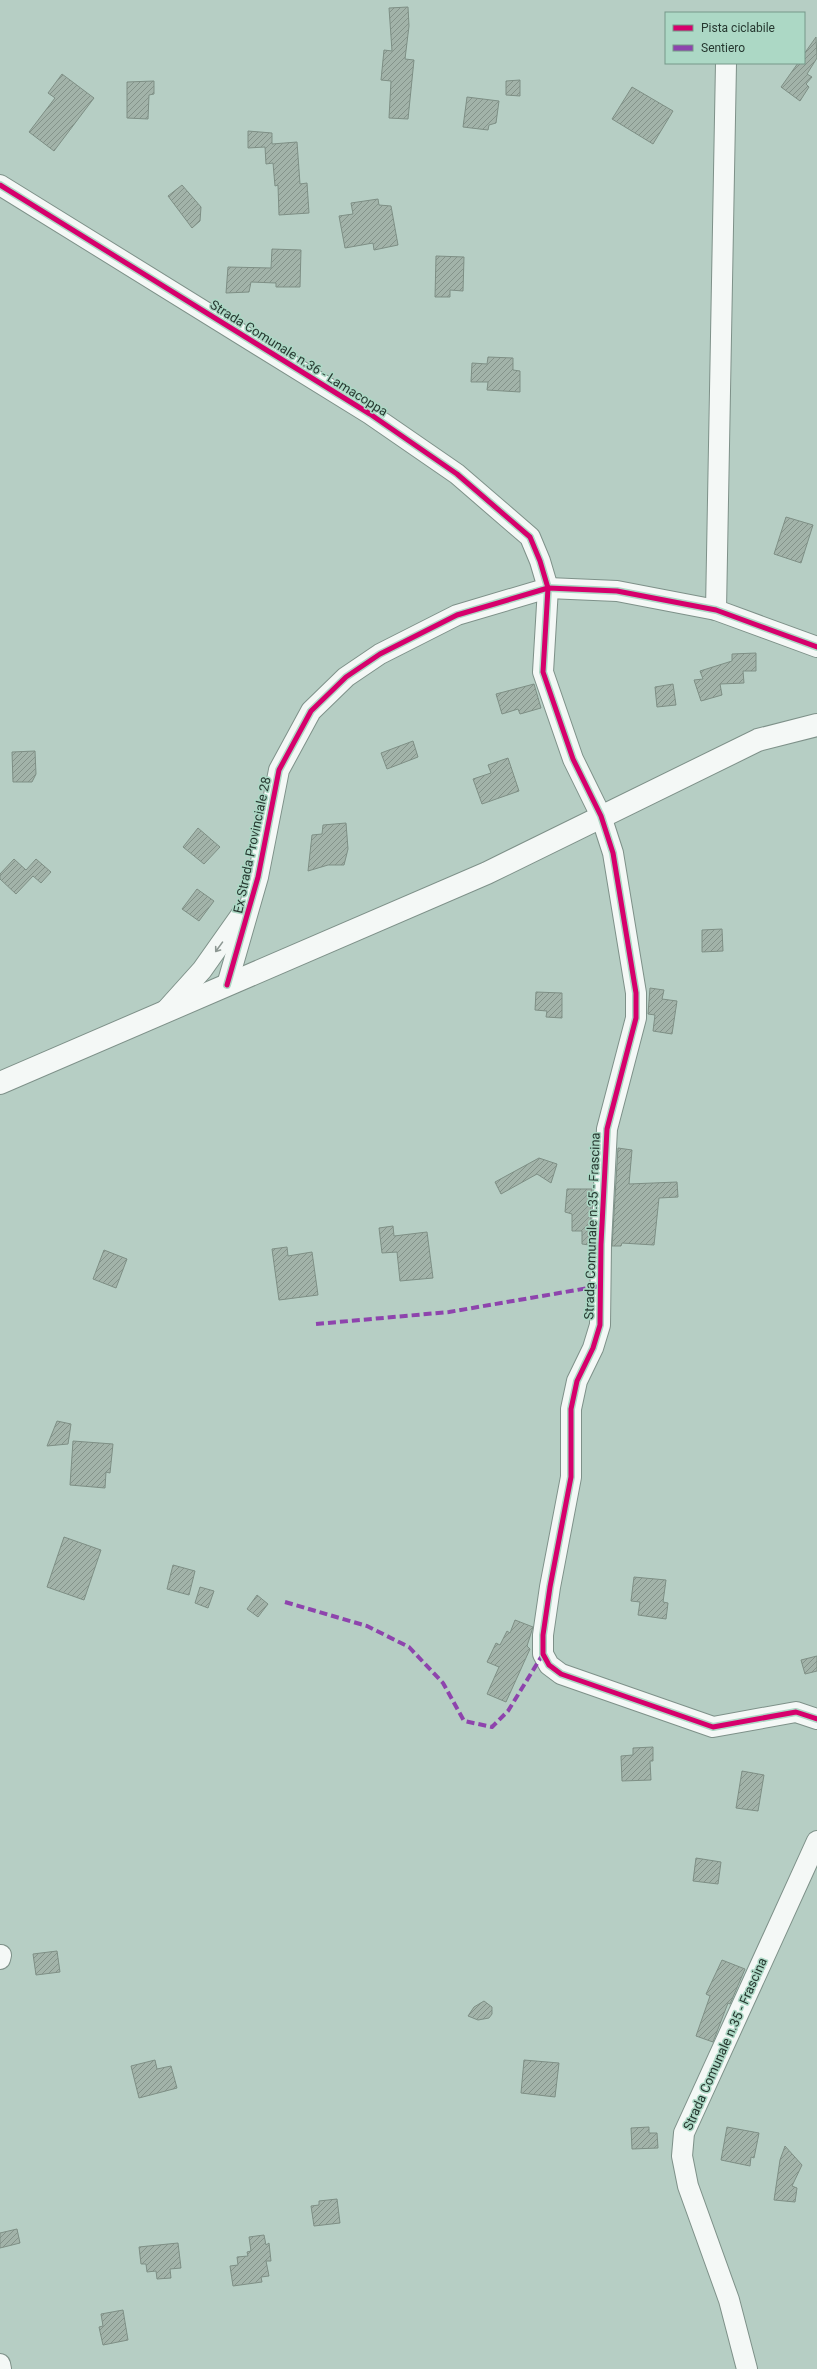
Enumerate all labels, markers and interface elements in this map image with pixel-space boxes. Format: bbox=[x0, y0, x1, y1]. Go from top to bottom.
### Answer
legend bbox=[665, 12, 805, 64]
text: Pista ciclabile bbox=[701, 21, 775, 35]
text: Sentiero bbox=[701, 41, 745, 55]
street label: Strada Comunale n.36 - Lamacoppa bbox=[207, 297, 391, 419]
street label: Ex Strada Provinciale 28 bbox=[230, 775, 274, 915]
one-way arrow bbox=[214, 942, 223, 953]
street label: Strada Comunale n.35 - Frascina bbox=[581, 1132, 603, 1320]
street label: Strada Comunale n.35 - Frascina bbox=[680, 1955, 770, 2133]

